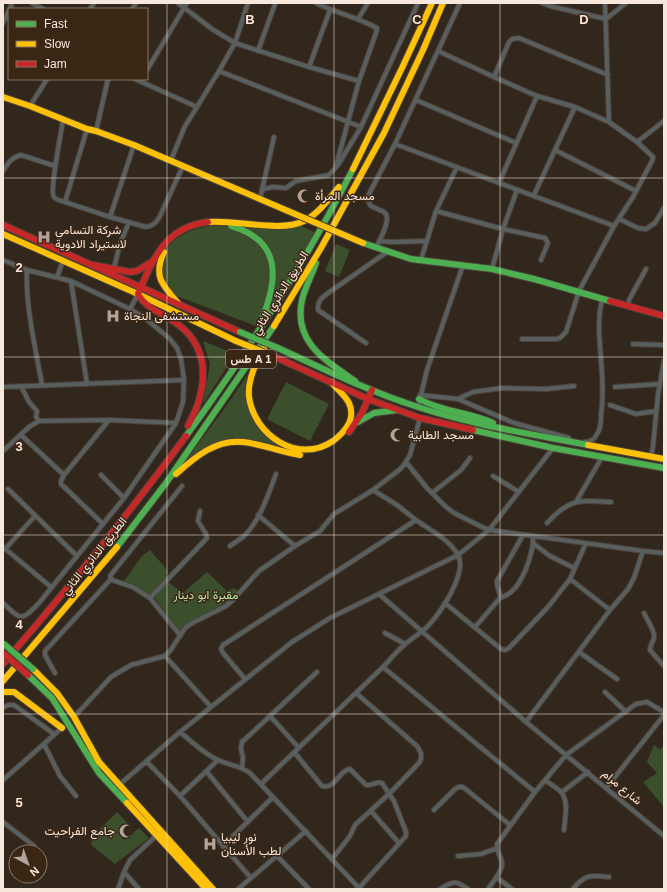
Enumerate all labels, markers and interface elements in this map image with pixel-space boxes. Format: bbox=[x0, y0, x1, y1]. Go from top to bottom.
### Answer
legend bbox=[8, 8, 148, 80]
text: B bbox=[245, 12, 255, 27]
text: C bbox=[412, 12, 422, 27]
text: D bbox=[579, 12, 589, 27]
text: Fast bbox=[44, 17, 68, 31]
text: Slow bbox=[44, 37, 70, 51]
text: Jam bbox=[44, 57, 67, 71]
mosque icon: مسجد المرأة bbox=[296, 188, 312, 204]
place label: مسجد المرأة bbox=[315, 189, 375, 204]
place label: شركة التسامي لاستيراد الادوية bbox=[55, 223, 127, 252]
hospital icon: شركة التسامي لاستيراد الادوية bbox=[36, 229, 52, 245]
street label: الطريق الدائري الثاني bbox=[249, 249, 314, 339]
text: 2 bbox=[15, 260, 23, 275]
hospital icon: مستشفى النجاة bbox=[105, 308, 121, 324]
place label: مستشفى النجاة bbox=[124, 309, 199, 324]
road number: طس A 1 bbox=[226, 350, 276, 368]
mosque icon: مسجد الطابية bbox=[389, 427, 405, 443]
place label: مسجد الطابية bbox=[408, 428, 474, 442]
text: 3 bbox=[15, 439, 23, 454]
street label: الطريق الدائري الثاني bbox=[58, 514, 132, 600]
park label: مقبرة ابو دينار bbox=[173, 588, 238, 603]
text: 4 bbox=[15, 617, 23, 632]
street label: شارع مرام bbox=[598, 766, 645, 809]
text: 5 bbox=[15, 795, 23, 810]
mosque icon: جامع الفراحيت bbox=[118, 823, 134, 839]
place label: جامع الفراحيت bbox=[45, 824, 115, 840]
place label: نور ليبيا لطب الأسنان bbox=[221, 830, 281, 858]
hospital icon: نور ليبيا لطب الأسنان bbox=[202, 836, 218, 852]
north arrow bbox=[8, 844, 48, 884]
text: N bbox=[28, 864, 41, 879]

